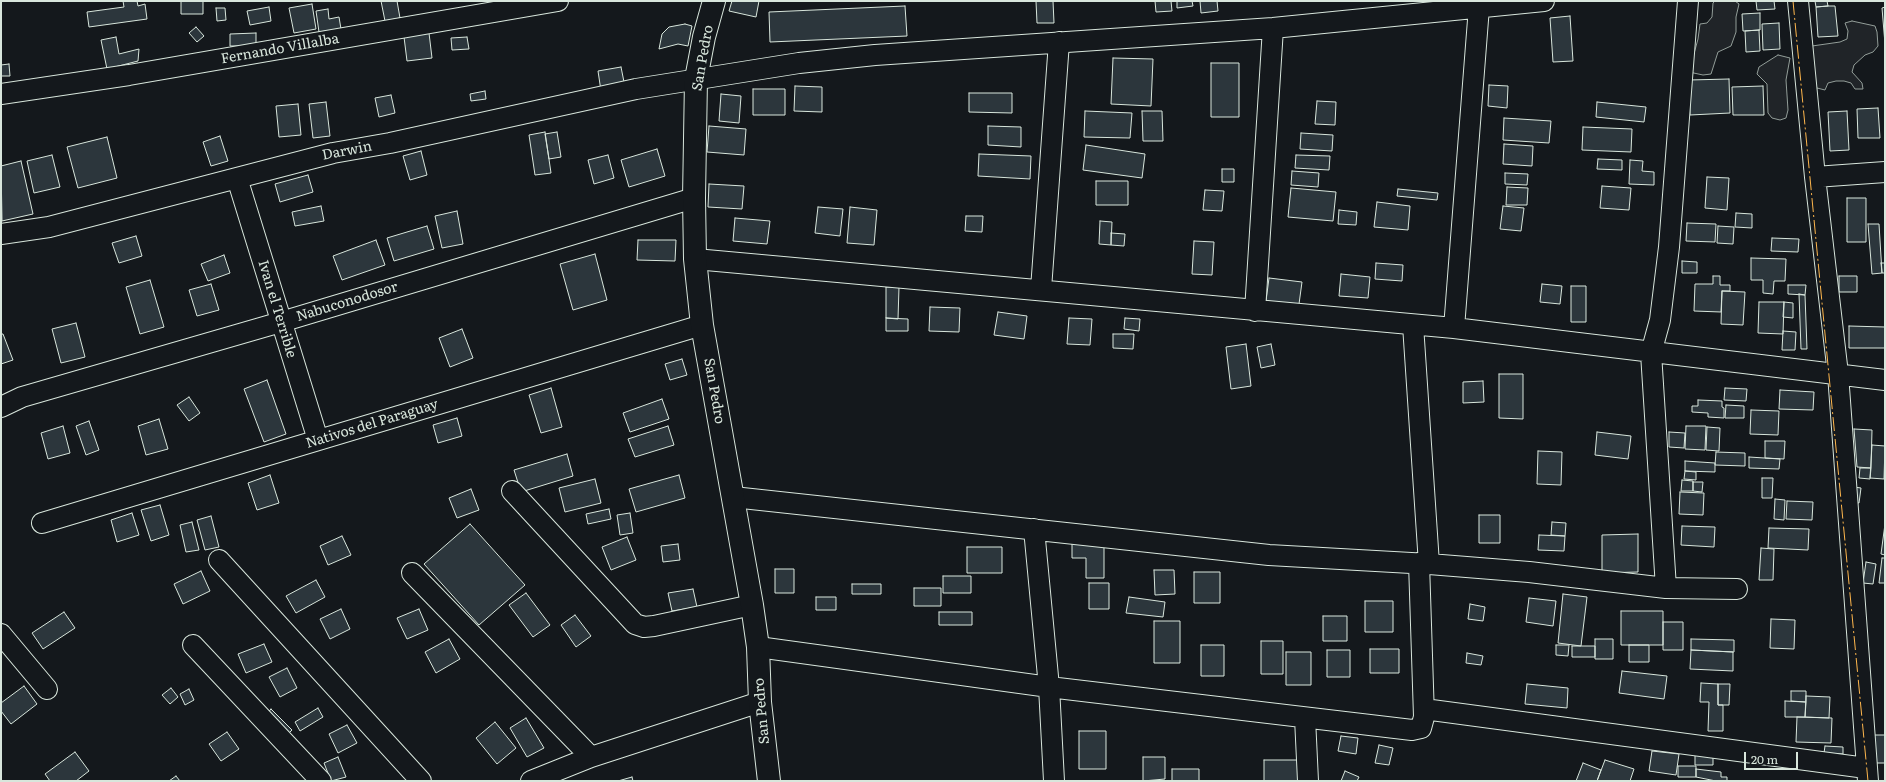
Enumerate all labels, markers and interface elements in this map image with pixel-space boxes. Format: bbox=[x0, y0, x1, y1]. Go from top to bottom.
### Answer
street label: San Pedro bbox=[689, 24, 717, 92]
street label: Fernando Villalba bbox=[220, 30, 340, 68]
street label: Darwin bbox=[321, 138, 373, 164]
street label: Ivan el Terrible bbox=[254, 258, 300, 360]
street label: Nabuconodosor bbox=[294, 279, 400, 325]
street label: San Pedro bbox=[700, 357, 728, 425]
street label: Nativos del Paraguay bbox=[304, 396, 440, 452]
street label: San Pedro bbox=[751, 677, 773, 745]
scale bar bbox=[1746, 744, 1800, 770]
text: 20 m bbox=[1751, 750, 1778, 768]

